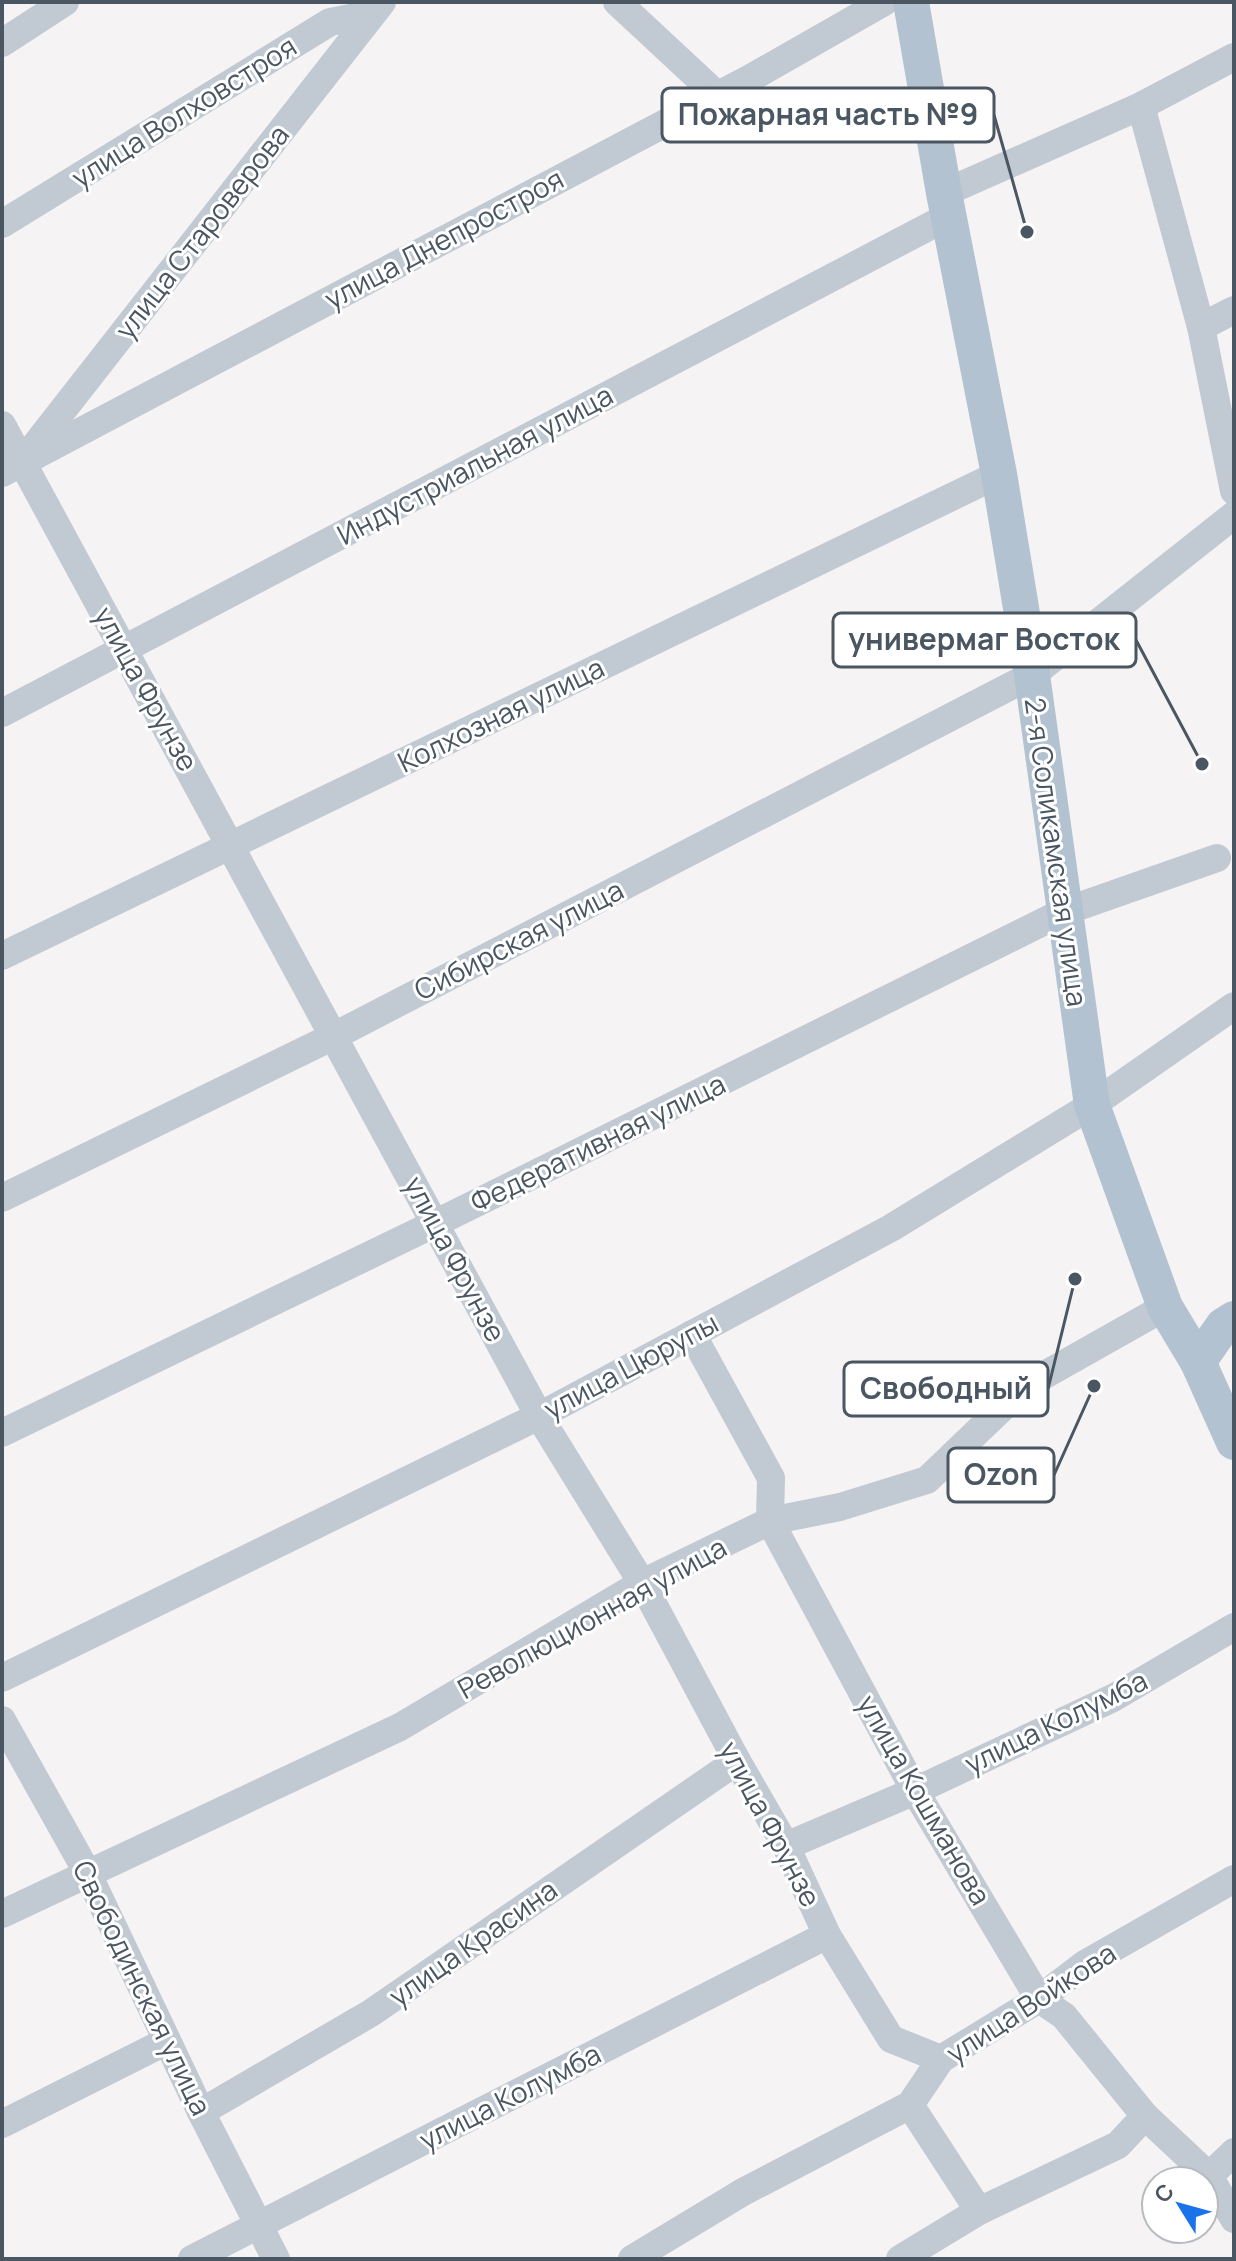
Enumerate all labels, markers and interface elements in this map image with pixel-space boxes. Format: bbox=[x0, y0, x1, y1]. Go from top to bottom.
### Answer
street label: улица Волховстроя bbox=[64, 27, 303, 196]
callout: Пожарная часть №9 bbox=[662, 88, 994, 142]
text: Пожарная часть №9 bbox=[678, 93, 978, 134]
street label: улица Староверова bbox=[106, 116, 297, 346]
street label: улица Днепростроя bbox=[318, 159, 570, 317]
street label: Индустриальная улица bbox=[330, 375, 619, 553]
street label: улица Фрунзе bbox=[86, 600, 208, 778]
callout: универмаг Восток bbox=[833, 613, 1136, 667]
text: универмаг Восток bbox=[848, 618, 1121, 659]
street label: Колхозная улица bbox=[391, 648, 610, 781]
street label: 2-я Соликамская улица bbox=[1017, 695, 1097, 1009]
street label: Сибирская улица bbox=[407, 870, 630, 1008]
street label: Федеративная улица bbox=[464, 1064, 731, 1220]
street label: улица Фрунзе bbox=[396, 1169, 515, 1348]
street label: улица Цюрупы bbox=[537, 1303, 724, 1427]
callout: Свободный bbox=[844, 1362, 1048, 1416]
text: Свободный bbox=[860, 1367, 1032, 1408]
callout: Ozon bbox=[948, 1448, 1054, 1502]
text: Ozon bbox=[964, 1453, 1038, 1494]
street label: Революционная улица bbox=[450, 1527, 733, 1707]
street label: улица Колумба bbox=[958, 1660, 1153, 1782]
street label: улица Кошманова bbox=[849, 1688, 1000, 1911]
street label: улица Фрунзе bbox=[711, 1734, 830, 1913]
street label: Свободинская улица bbox=[65, 1854, 221, 2121]
street label: улица Красина bbox=[381, 1870, 564, 2014]
street label: улица Войкова bbox=[938, 1933, 1123, 2071]
street label: улица Колумба bbox=[412, 2034, 607, 2158]
north arrow bbox=[1140, 2165, 1220, 2245]
text: С bbox=[1147, 2177, 1181, 2208]

